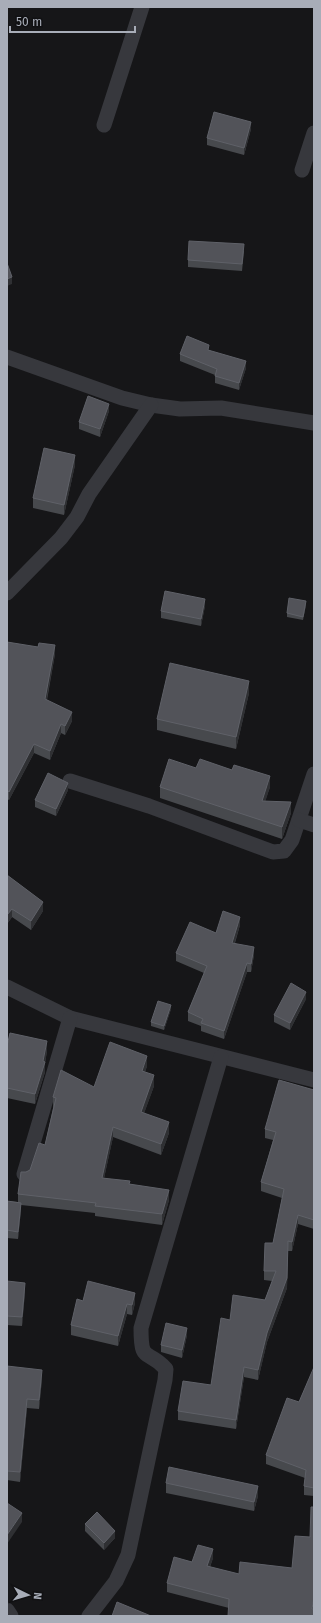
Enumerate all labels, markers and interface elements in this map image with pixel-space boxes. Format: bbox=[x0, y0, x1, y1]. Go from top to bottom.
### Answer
scale bar bbox=[10, 8, 135, 34]
text: 50 m bbox=[16, 15, 42, 29]
north arrow bbox=[8, 1575, 48, 1615]
text: N bbox=[31, 1592, 44, 1600]

